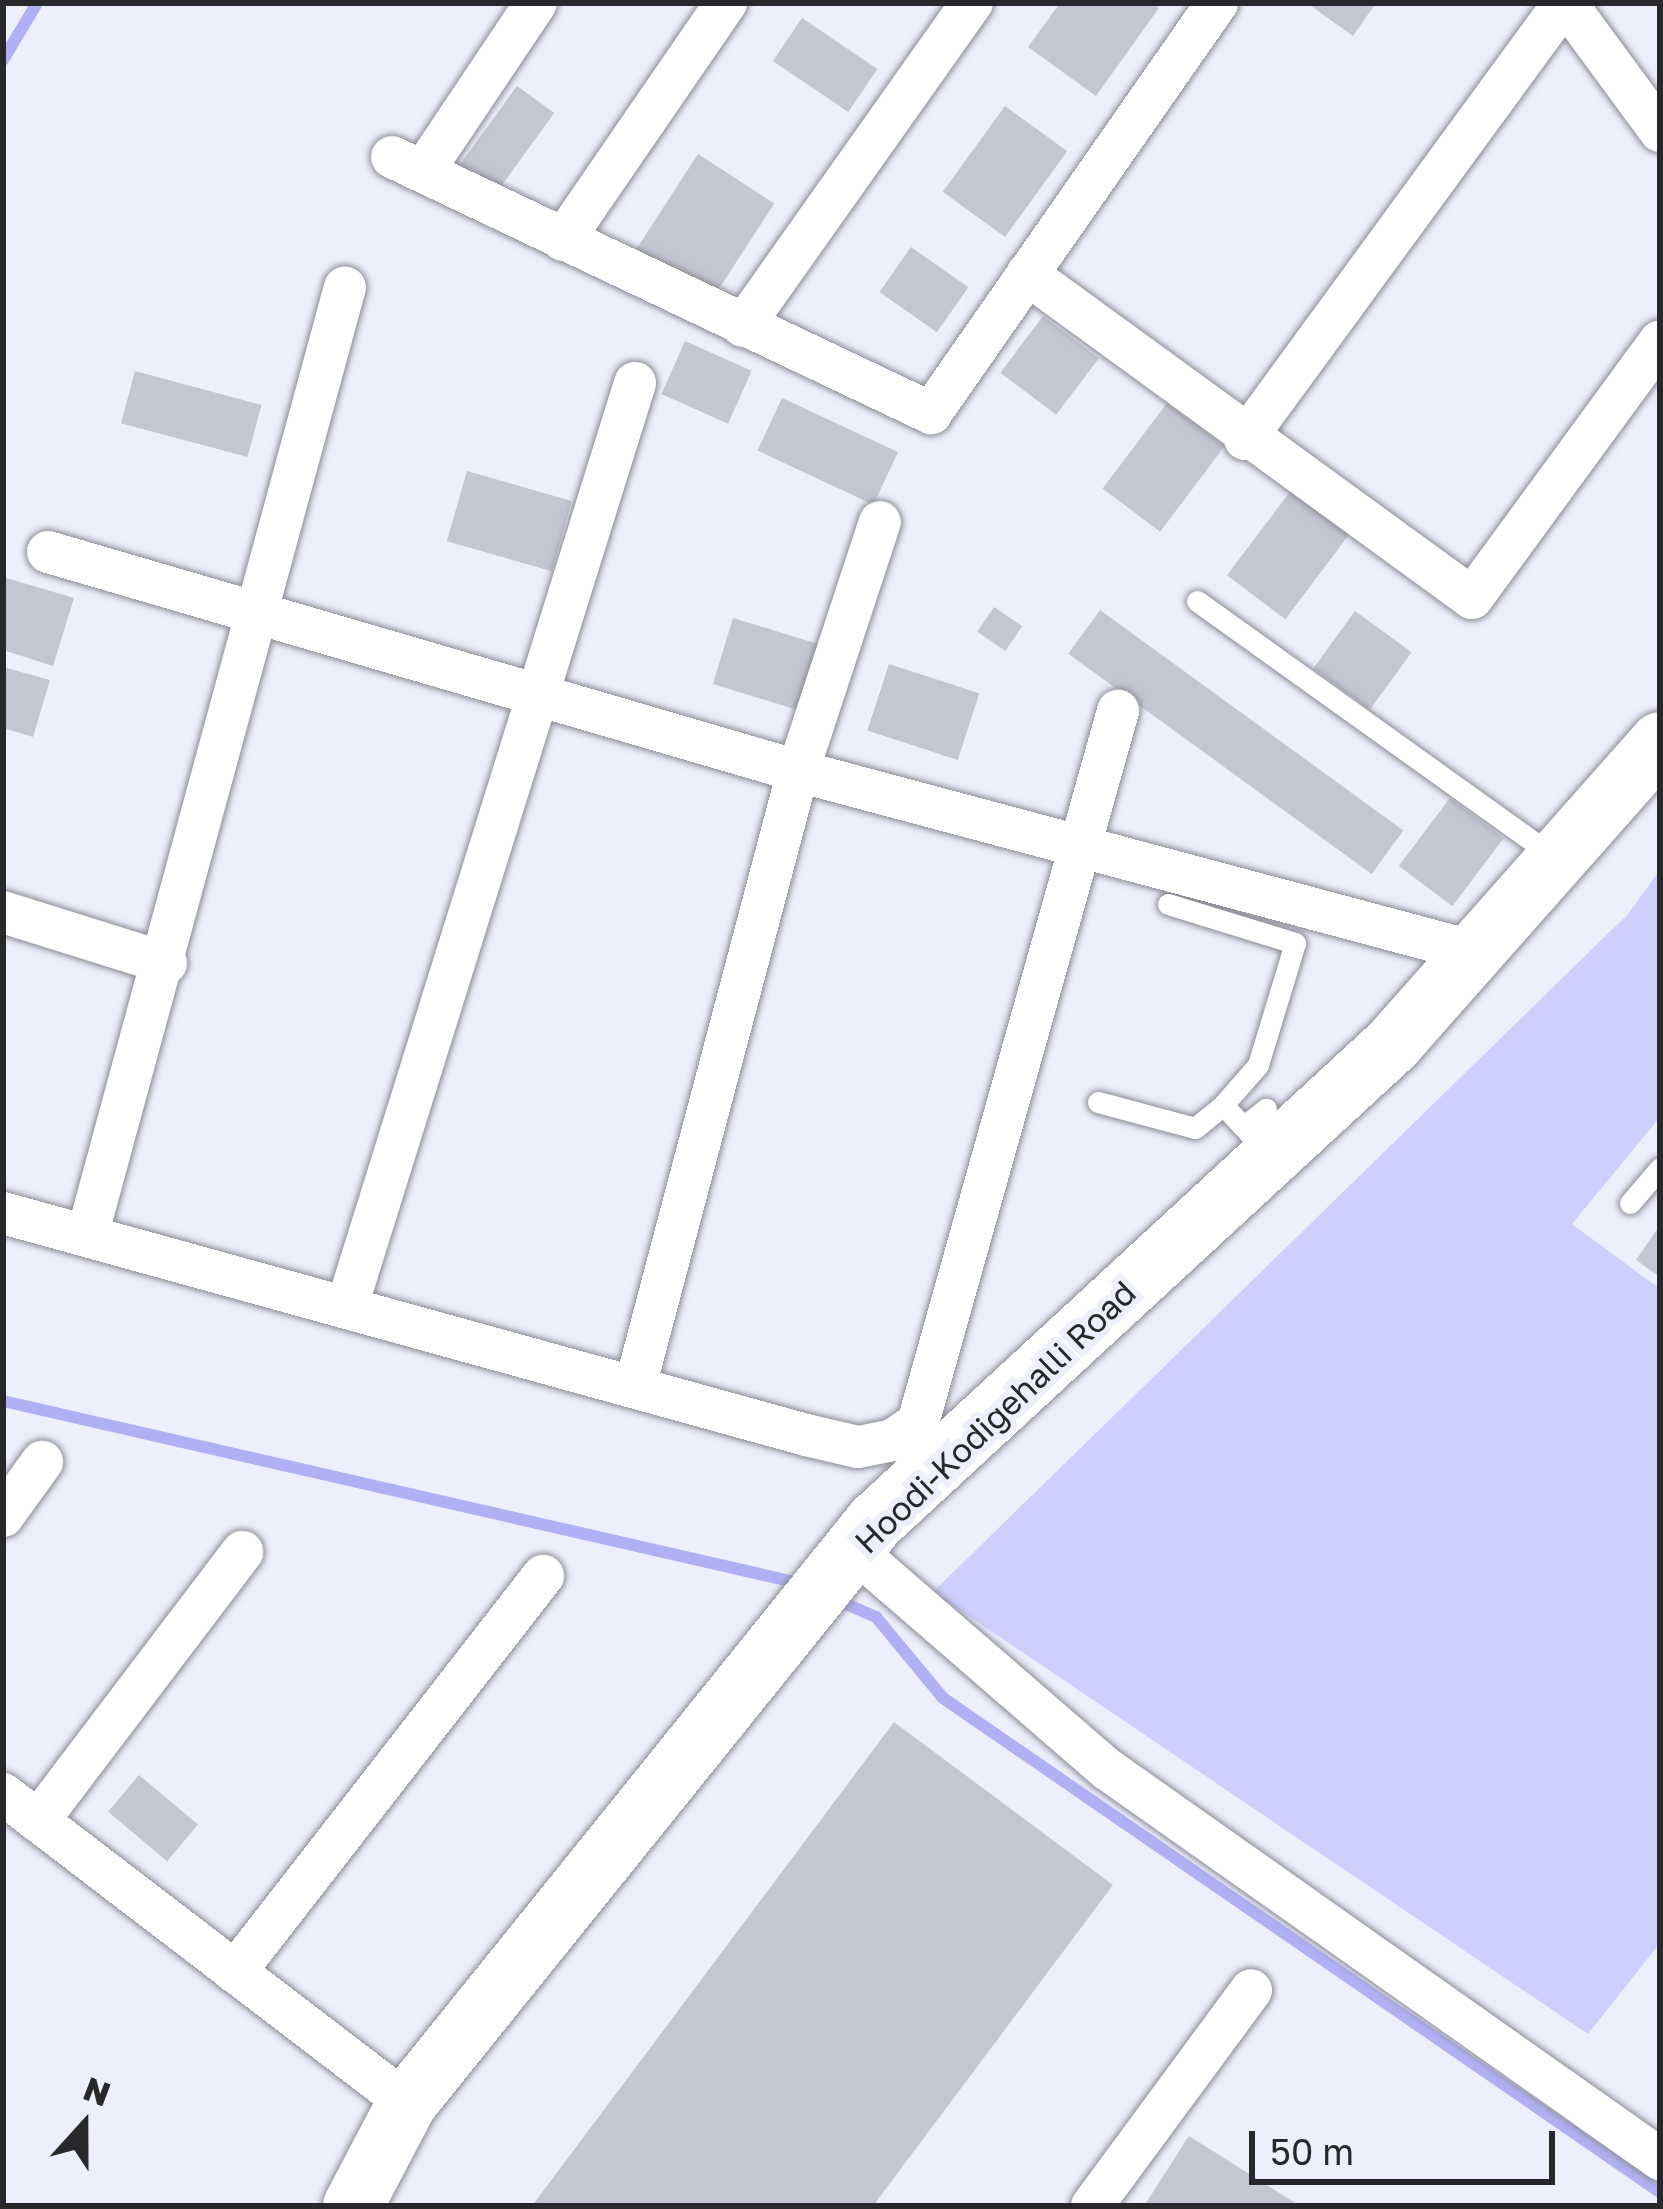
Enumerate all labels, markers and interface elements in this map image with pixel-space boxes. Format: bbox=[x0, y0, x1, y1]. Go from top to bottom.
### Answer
street label: Hoodi-Kodigehalli Road bbox=[846, 1273, 1144, 1561]
north arrow bbox=[24, 2065, 144, 2185]
text: N bbox=[78, 2068, 116, 2114]
scale bar bbox=[1255, 2107, 1561, 2181]
text: 50 m bbox=[1270, 2130, 1354, 2173]

